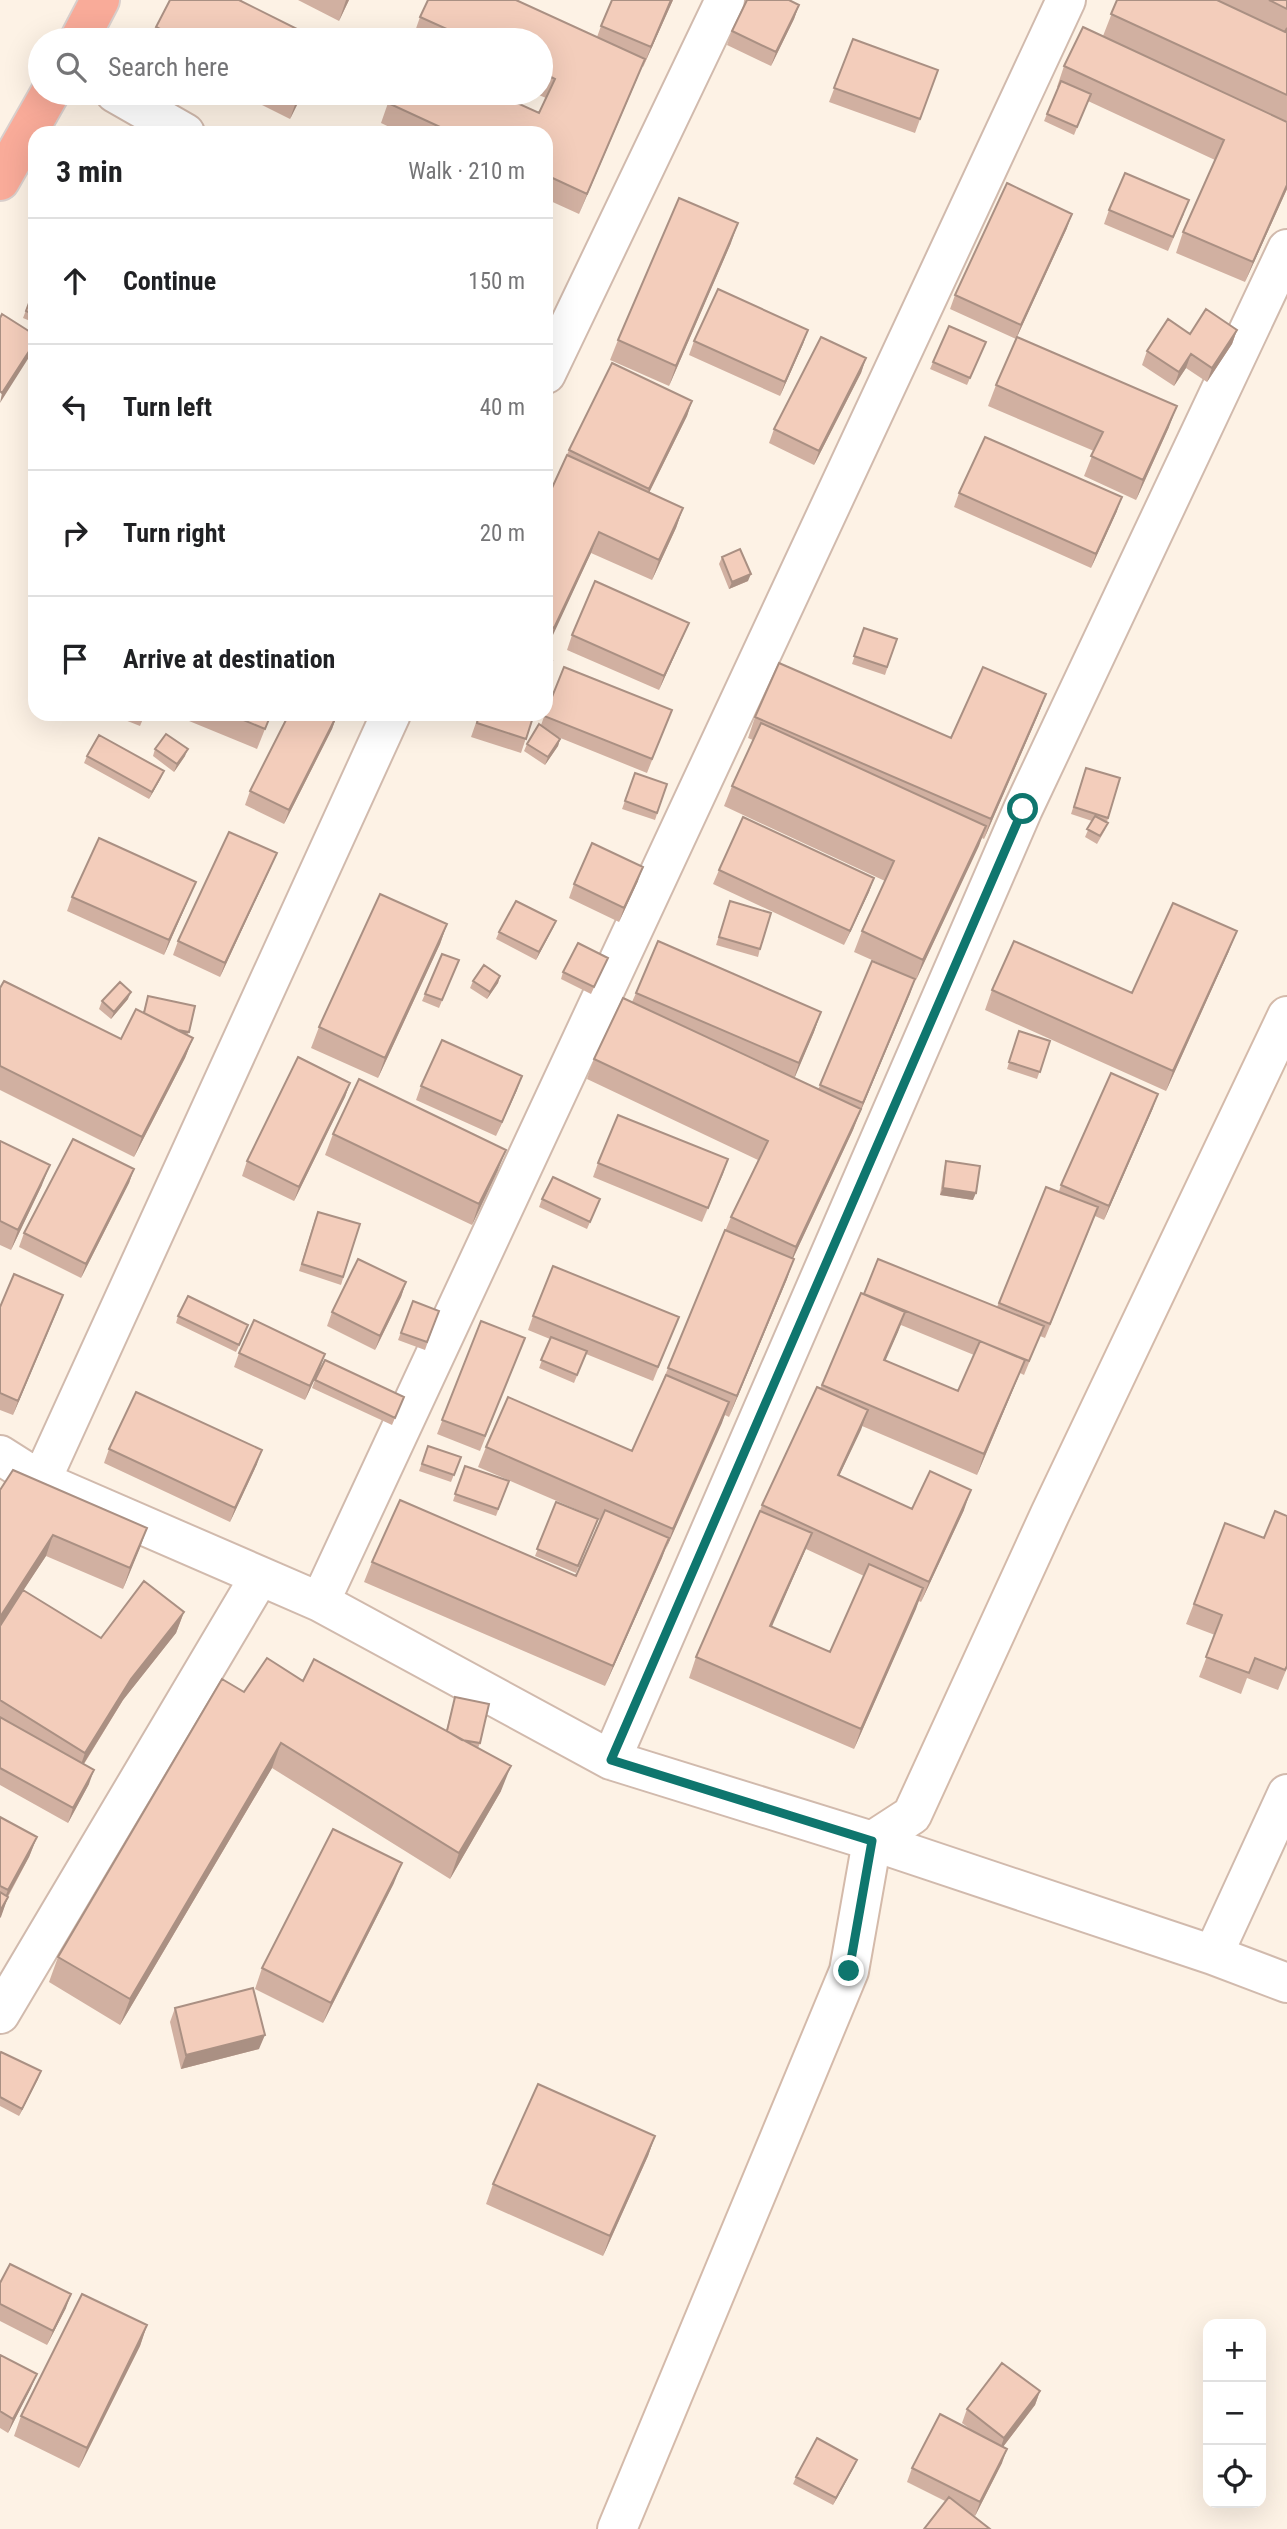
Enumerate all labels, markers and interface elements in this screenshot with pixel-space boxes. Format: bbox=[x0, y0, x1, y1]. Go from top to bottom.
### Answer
search box bbox=[28, 28, 553, 105]
icon: search bbox=[52, 48, 90, 86]
text: Search here bbox=[108, 52, 229, 82]
text: 3 min bbox=[56, 154, 123, 189]
text: Walk · 210 m bbox=[408, 158, 525, 185]
icon: ahead bbox=[56, 262, 94, 300]
text: Continue bbox=[123, 266, 216, 296]
text: 150 m bbox=[468, 268, 525, 295]
icon: left bbox=[56, 388, 94, 426]
text: Turn left bbox=[123, 392, 212, 422]
text: 40 m bbox=[480, 394, 525, 421]
icon: right bbox=[56, 514, 94, 552]
text: Turn right bbox=[123, 518, 225, 548]
text: 20 m bbox=[480, 520, 525, 547]
icon: arrive bbox=[56, 640, 94, 678]
text: Arrive at destination bbox=[123, 644, 335, 674]
route start bbox=[1007, 793, 1038, 824]
route end bbox=[833, 1955, 864, 1986]
map controls bbox=[1203, 2319, 1266, 2508]
button: + bbox=[1203, 2319, 1266, 2382]
button: − bbox=[1203, 2382, 1266, 2445]
button: locate bbox=[1203, 2445, 1266, 2508]

